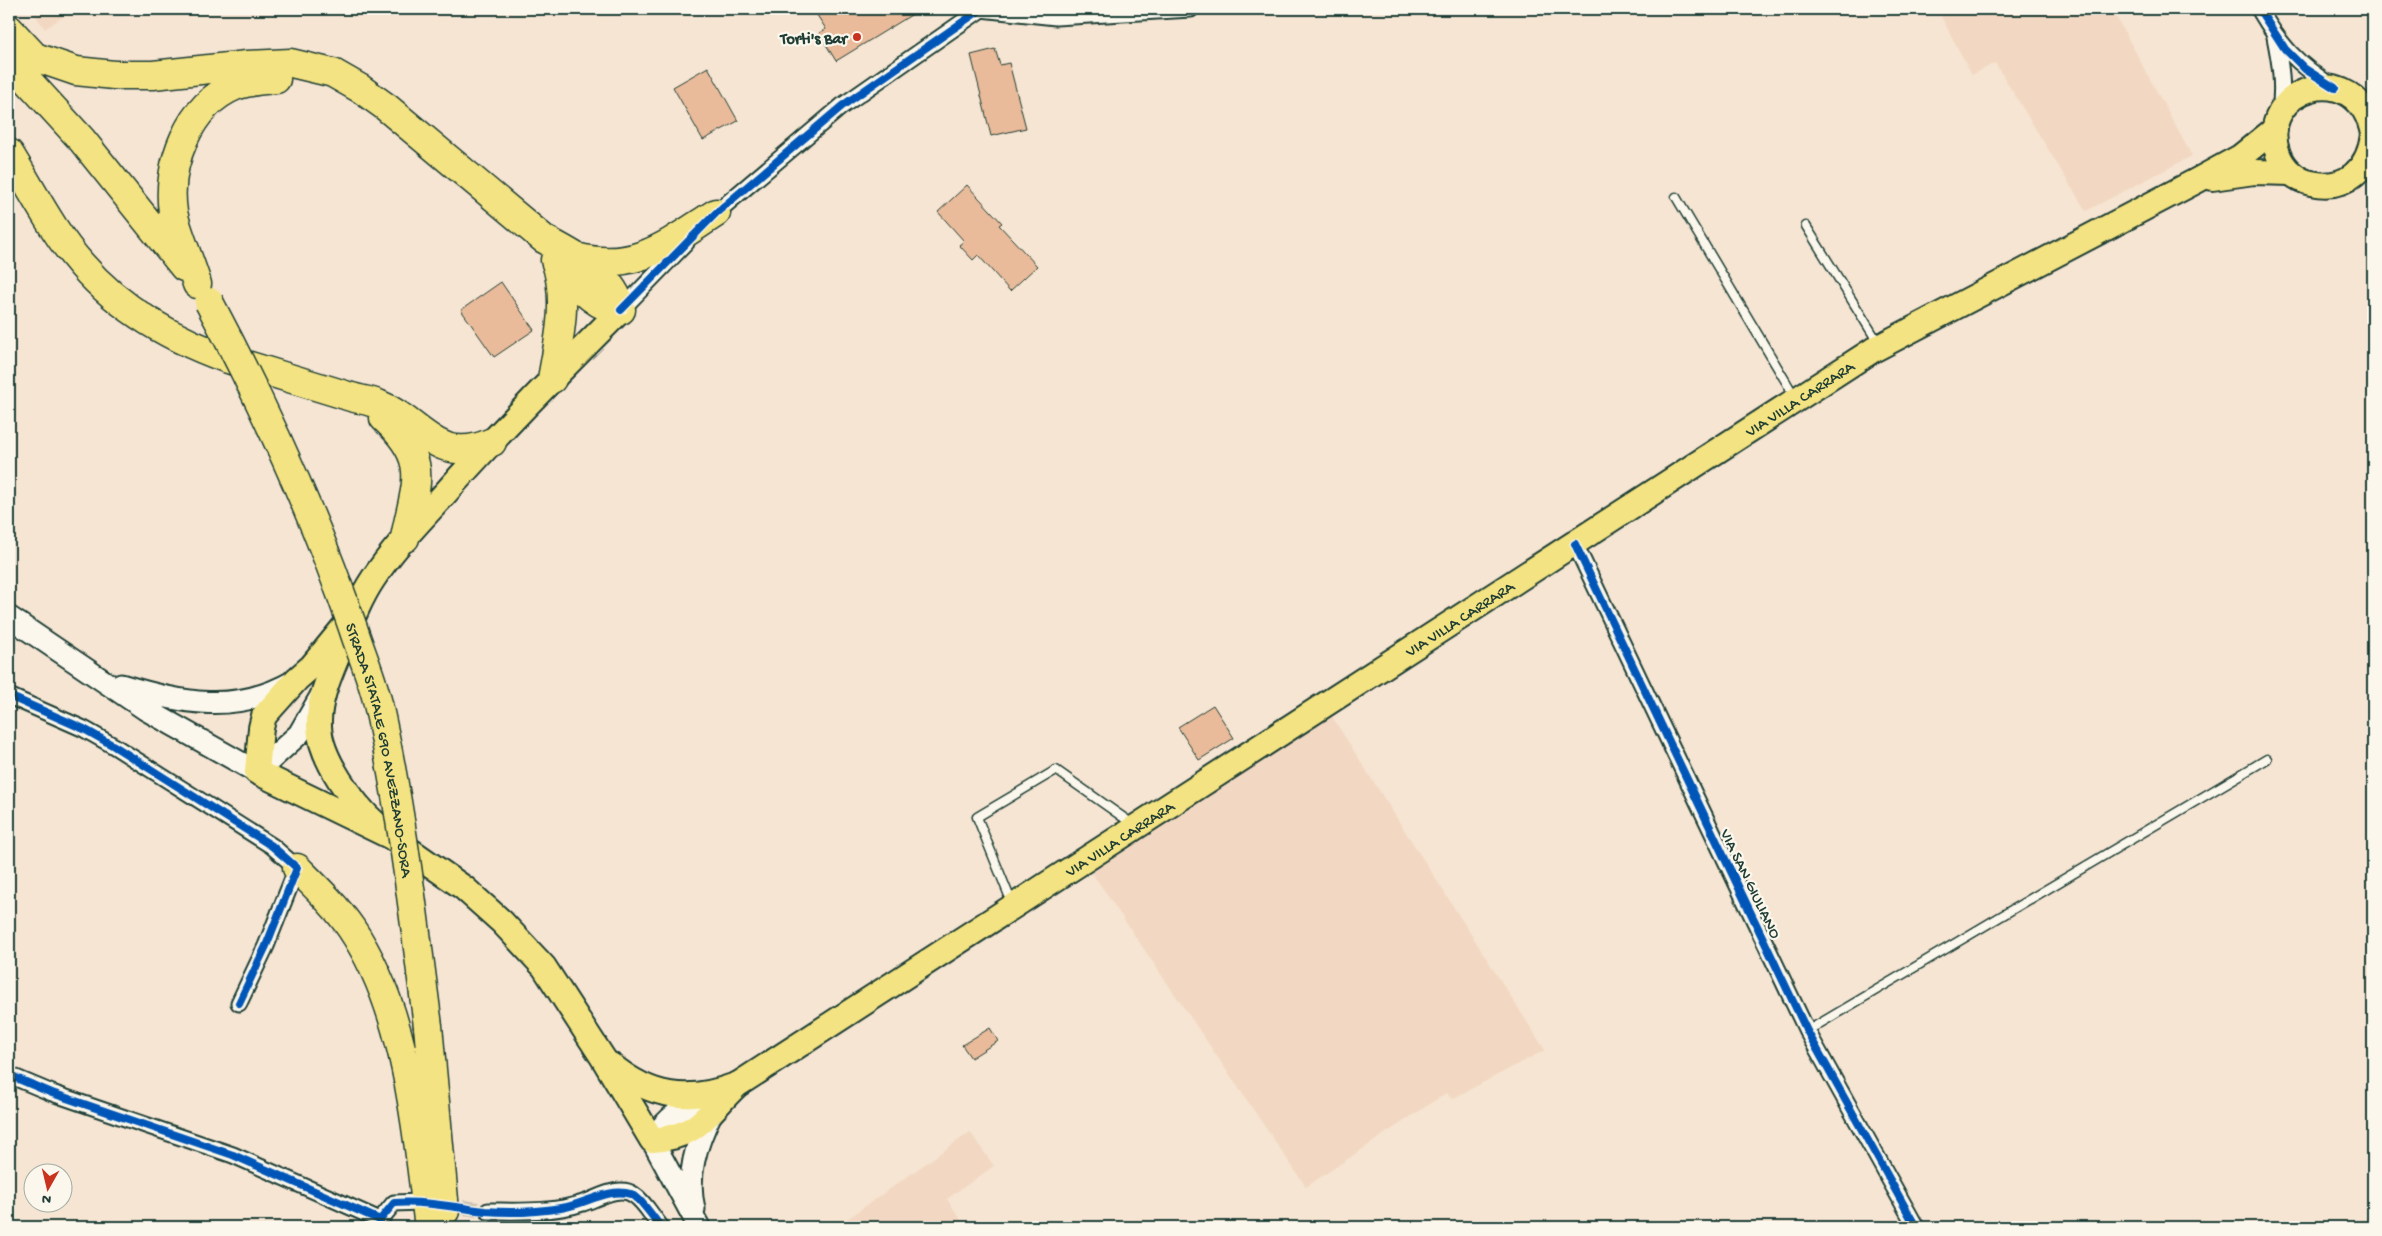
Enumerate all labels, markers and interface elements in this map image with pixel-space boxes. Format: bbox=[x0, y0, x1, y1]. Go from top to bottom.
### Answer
place label: Torti's Bar bbox=[778, 31, 849, 50]
marker: Torti's Bar bbox=[851, 31, 863, 43]
street label: VIA VILLA CARRARA bbox=[1742, 358, 1860, 443]
street label: VIA VILLA CARRARA bbox=[1402, 578, 1520, 663]
street label: STRADA STATALE 690 AVEZZANO-SORA bbox=[339, 621, 415, 880]
street label: VIA VILLA CARRARA bbox=[1062, 798, 1180, 883]
street label: VIA SAN GIULIANO bbox=[1714, 826, 1784, 943]
north arrow bbox=[22, 1164, 72, 1214]
text: N bbox=[41, 1189, 52, 1207]

